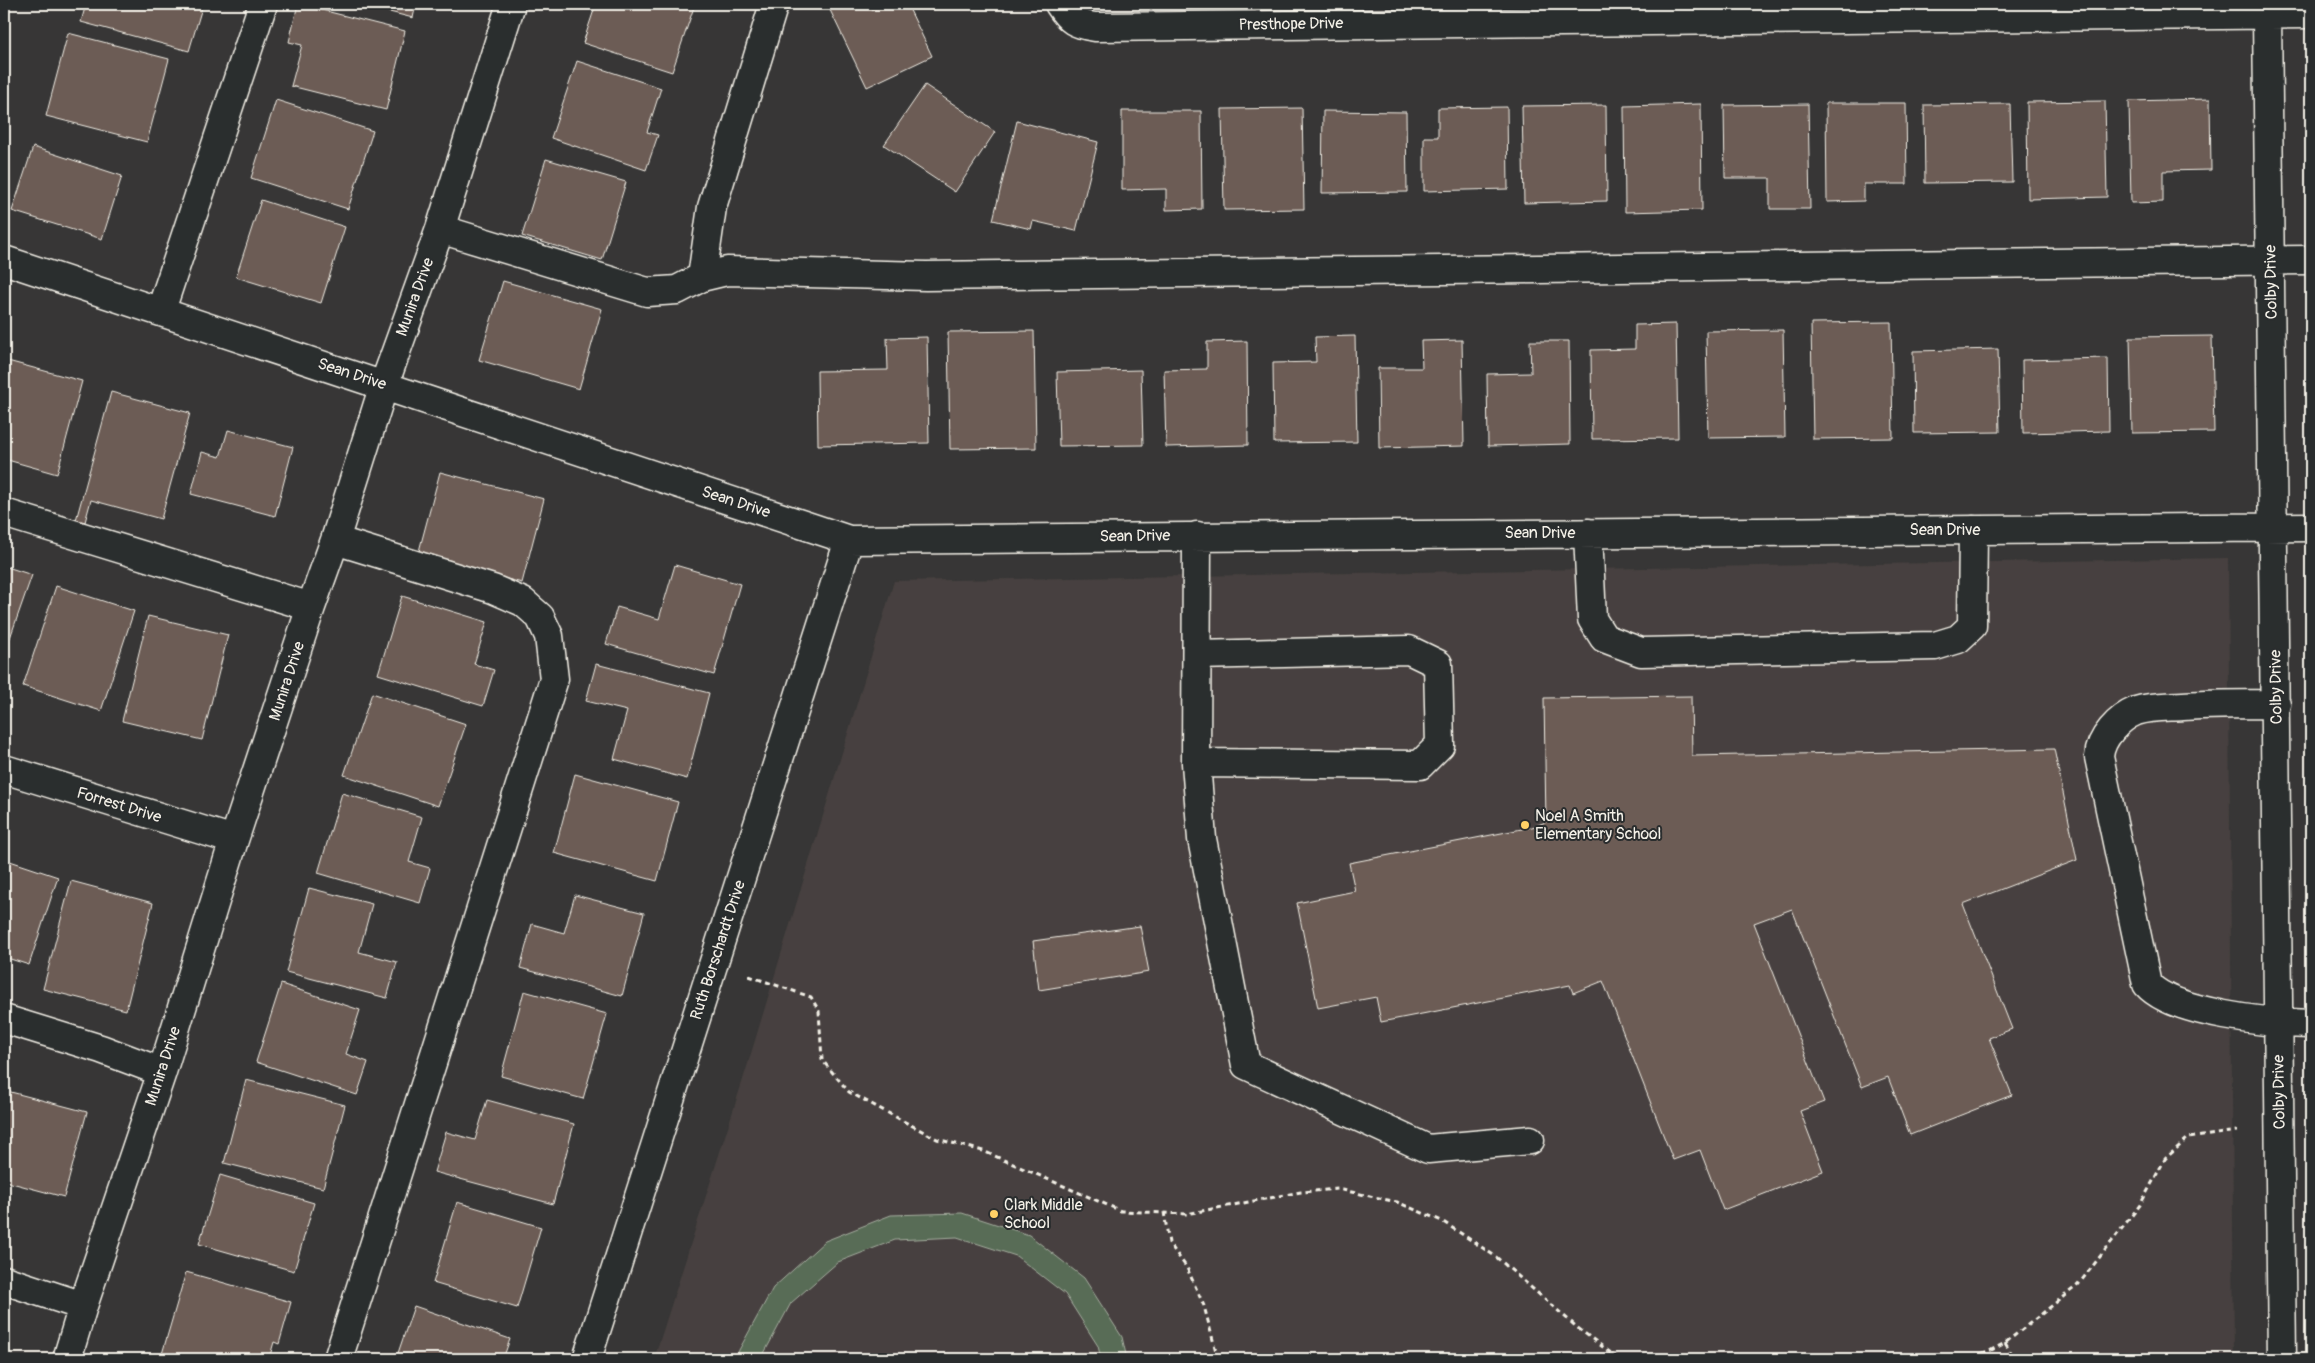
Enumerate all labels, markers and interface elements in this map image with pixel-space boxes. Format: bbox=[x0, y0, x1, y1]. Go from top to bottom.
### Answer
street label: Presthope Drive bbox=[1238, 13, 1344, 35]
street label: Colby Drive bbox=[2260, 244, 2282, 319]
street label: Munira Drive bbox=[392, 255, 439, 339]
street label: Sean Drive bbox=[315, 354, 389, 394]
street label: Sean Drive bbox=[699, 482, 773, 522]
street label: Sean Drive bbox=[1910, 520, 1981, 540]
street label: Sean Drive bbox=[1505, 523, 1576, 543]
street label: Sean Drive bbox=[1099, 525, 1171, 547]
street label: Munira Drive bbox=[265, 639, 309, 723]
street label: Colby Drive bbox=[2265, 649, 2287, 724]
street label: Forrest Drive bbox=[74, 783, 164, 827]
place label: Noel A Smith Elementary School bbox=[1535, 806, 1661, 844]
marker: Noel A Smith Elementary School bbox=[1519, 819, 1531, 831]
street label: Ruth Borschardt Drive bbox=[686, 878, 750, 1022]
street label: Munira Drive bbox=[141, 1024, 185, 1108]
street label: Colby Drive bbox=[2268, 1054, 2290, 1129]
place label: Clark Middle School bbox=[1004, 1195, 1083, 1233]
marker: Clark Middle School bbox=[988, 1208, 1000, 1220]

